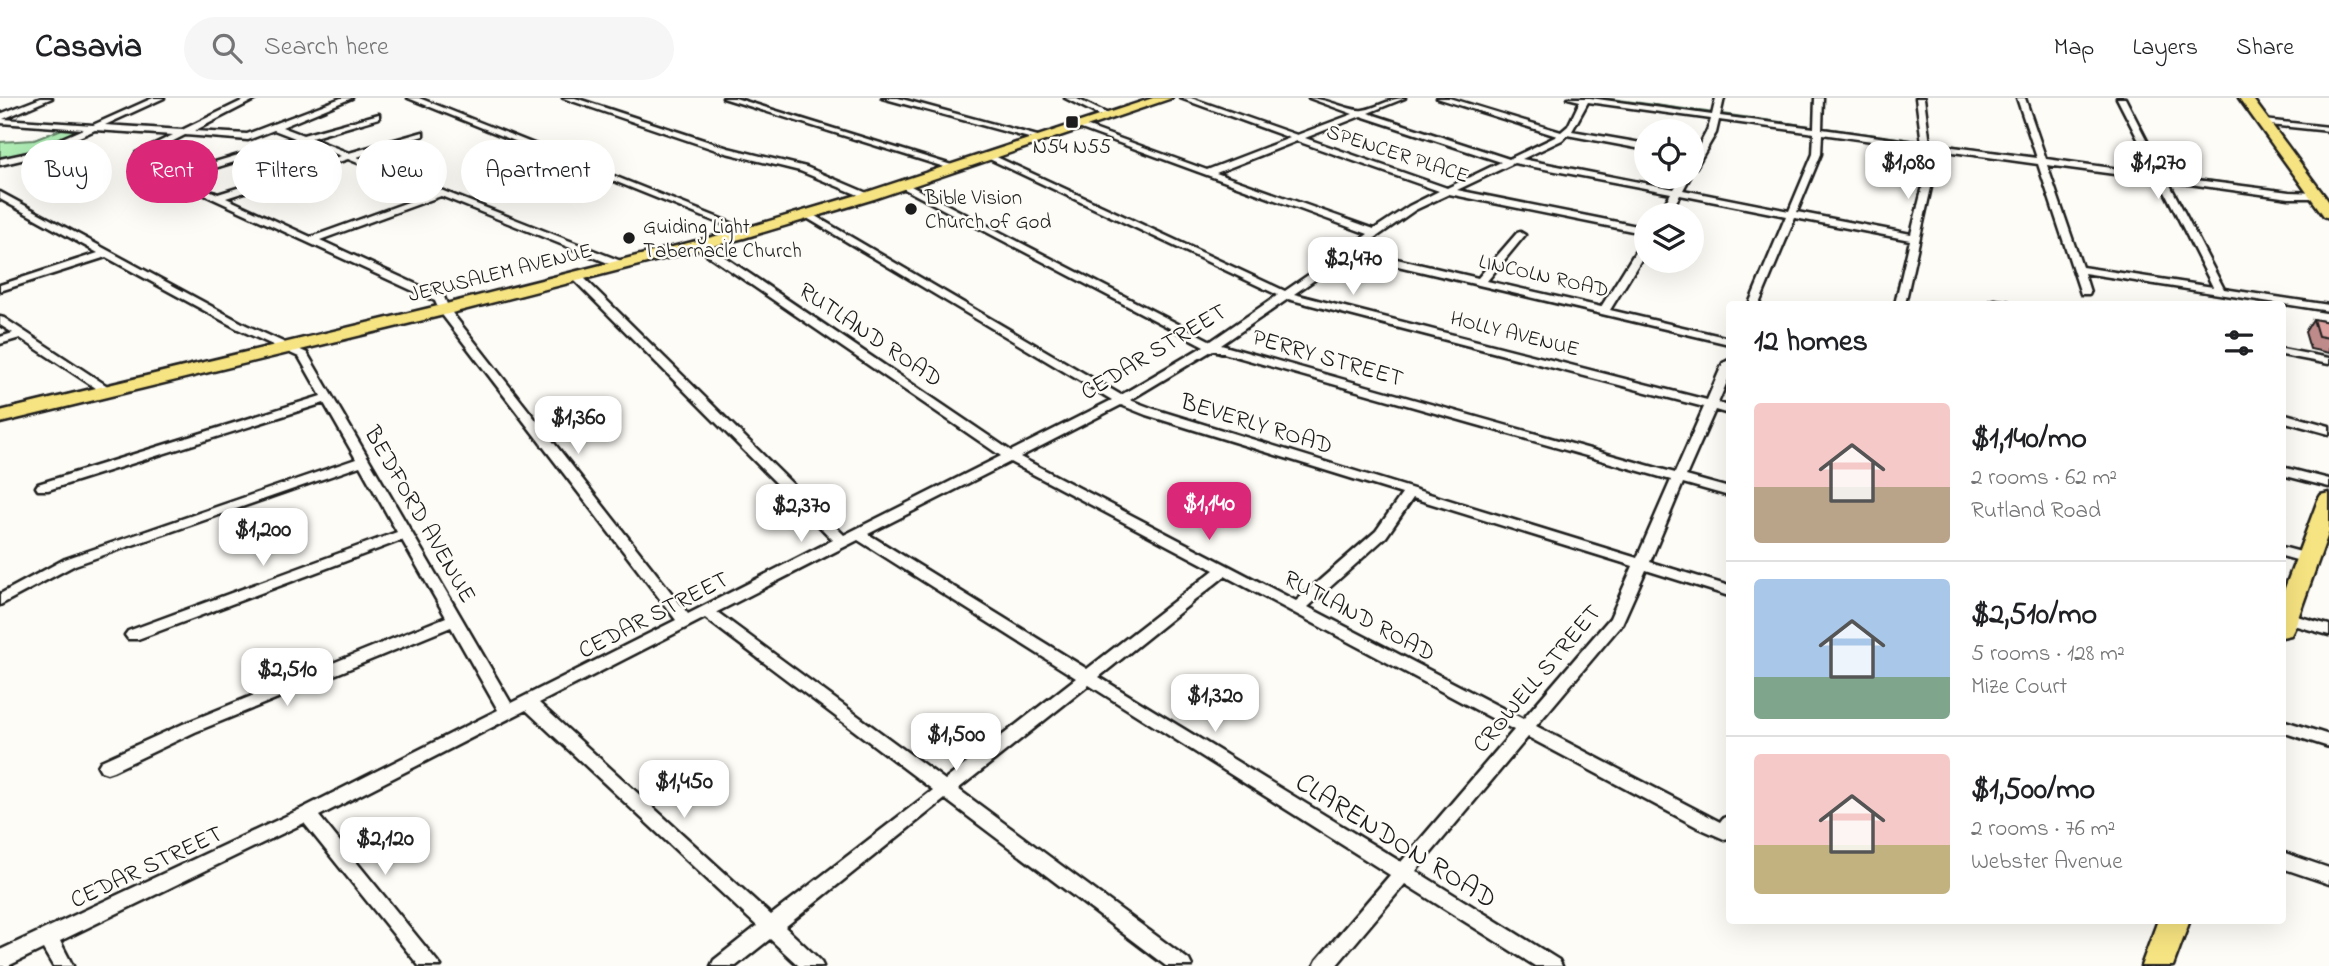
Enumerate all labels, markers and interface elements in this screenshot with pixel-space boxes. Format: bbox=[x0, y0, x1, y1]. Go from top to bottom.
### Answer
search box bbox=[184, 17, 674, 80]
text: Casavia bbox=[35, 24, 142, 72]
icon: search bbox=[208, 29, 246, 67]
text: Search here bbox=[264, 29, 389, 67]
text: Map bbox=[2054, 31, 2094, 66]
text: Layers bbox=[2132, 31, 2198, 66]
text: Share bbox=[2236, 31, 2294, 66]
marker: N54 N55 bbox=[1064, 114, 1080, 130]
street label: SPENCER PLACE bbox=[1322, 118, 1473, 192]
map controls bbox=[1634, 119, 1704, 273]
button: locate bbox=[1634, 119, 1704, 189]
place label: N54 N55 bbox=[1033, 133, 1111, 163]
chip: Buy bbox=[21, 140, 112, 203]
chip: Rent bbox=[126, 140, 218, 203]
chip: Filters bbox=[232, 140, 342, 203]
chip: New bbox=[356, 140, 447, 203]
chip: Apartment bbox=[461, 140, 615, 203]
pin: $1,080 bbox=[1851, 141, 1965, 201]
pin: $1,270 bbox=[2101, 141, 2215, 201]
text: $1,080 bbox=[1881, 147, 1935, 180]
text: $1,270 bbox=[2130, 147, 2186, 180]
place label: Bible Vision Church of God bbox=[924, 184, 1052, 238]
marker: Bible Vision Church of God bbox=[903, 201, 919, 217]
button: layers bbox=[1634, 203, 1704, 273]
place label: Guiding Light Tabernacle Church bbox=[643, 213, 802, 267]
marker: Guiding Light Tabernacle Church bbox=[621, 230, 637, 246]
street label: JERUSALEM AVENUE bbox=[405, 237, 596, 311]
pin: $2,470 bbox=[1296, 238, 1410, 297]
text: $2,470 bbox=[1324, 243, 1382, 276]
street label: LINCOLN ROAD bbox=[1476, 247, 1612, 306]
street label: RUTLAND ROAD bbox=[790, 275, 949, 397]
street label: CEDAR STREET bbox=[1075, 296, 1234, 411]
street label: HOLLY AVENUE bbox=[1447, 304, 1582, 365]
street label: PERRY STREET bbox=[1248, 321, 1407, 398]
text: 12 homes bbox=[1754, 321, 1868, 365]
icon: filters bbox=[2220, 324, 2258, 362]
street label: BEVERLY ROAD bbox=[1175, 385, 1337, 465]
pin: $1,360 bbox=[521, 396, 635, 456]
text: $1,360 bbox=[551, 402, 605, 435]
text: $1,140/mo bbox=[1971, 418, 2087, 462]
street label: BEDFORD AVENUE bbox=[353, 419, 484, 610]
icon: home bbox=[1810, 431, 1894, 515]
text: 2 rooms · 62 m² bbox=[1971, 462, 2117, 495]
pin: $1,140 bbox=[1152, 482, 1266, 542]
pin: $2,370 bbox=[744, 484, 858, 544]
text: $1,140 bbox=[1183, 488, 1235, 521]
text: $2,370 bbox=[772, 490, 830, 523]
text: Rutland Road bbox=[1971, 495, 2101, 528]
pin: $1,200 bbox=[206, 508, 320, 568]
text: $1,200 bbox=[235, 514, 291, 547]
street label: RUTLAND ROAD bbox=[1277, 562, 1441, 672]
street label: CEDAR STREET bbox=[573, 563, 736, 669]
text: $2,510/mo bbox=[1971, 594, 2097, 638]
street label: CROWELL STREET bbox=[1465, 597, 1611, 762]
icon: home bbox=[1810, 607, 1894, 691]
text: 5 rooms · 128 m² bbox=[1971, 638, 2125, 671]
pin: $2,510 bbox=[230, 648, 344, 708]
text: $2,510 bbox=[257, 654, 317, 687]
text: Mize Court bbox=[1971, 671, 2067, 704]
pin: $1,320 bbox=[1158, 674, 1272, 734]
text: $1,320 bbox=[1187, 680, 1243, 713]
pin: $1,500 bbox=[899, 714, 1013, 773]
text: $1,500 bbox=[927, 719, 985, 752]
pin: $1,450 bbox=[627, 760, 741, 820]
street label: CLARENDON ROAD bbox=[1286, 763, 1504, 921]
text: $1,450 bbox=[655, 766, 713, 799]
text: $1,500/mo bbox=[1971, 769, 2095, 813]
icon: home bbox=[1810, 782, 1894, 866]
text: 2 rooms · 76 m² bbox=[1971, 813, 2115, 846]
street label: CEDAR STREET bbox=[65, 818, 229, 919]
pin: $2,120 bbox=[328, 818, 442, 877]
text: $2,120 bbox=[356, 823, 414, 856]
text: Webster Avenue bbox=[1971, 846, 2123, 879]

